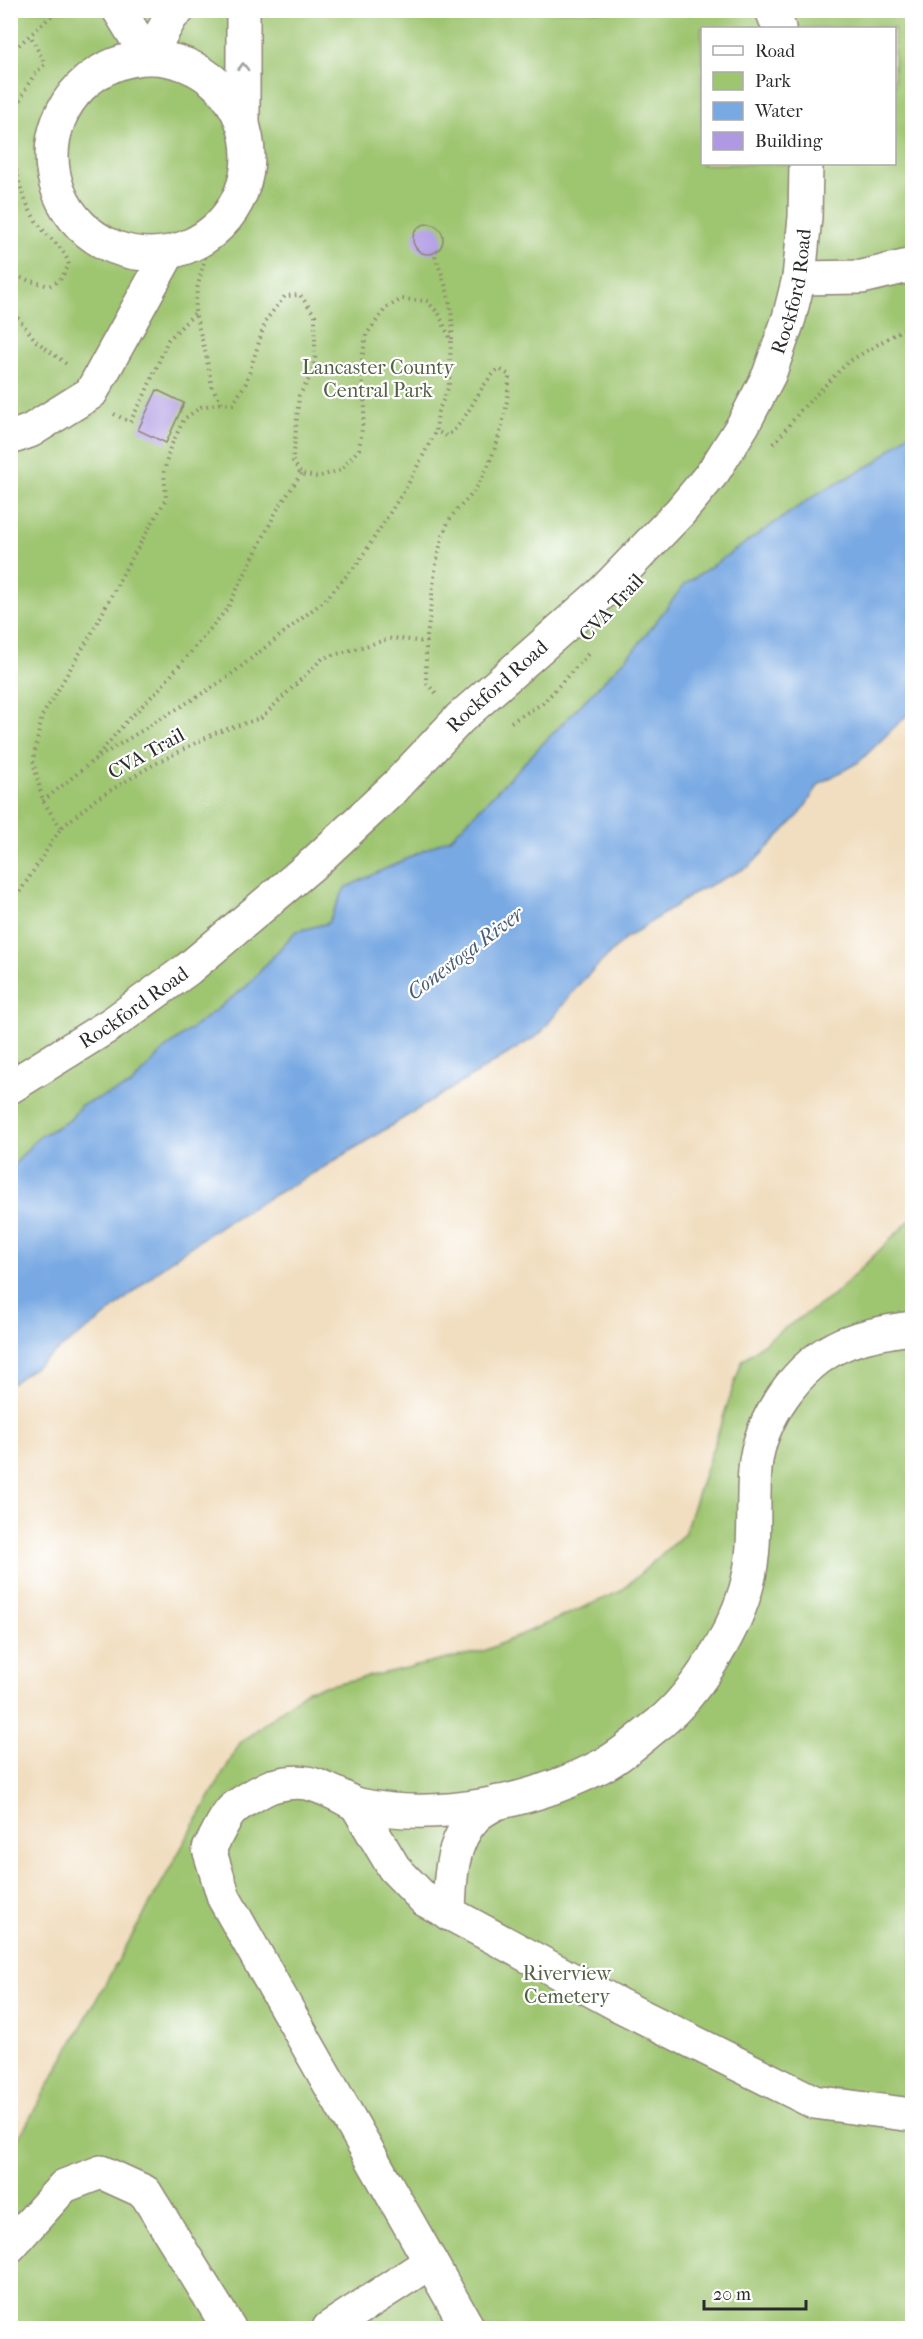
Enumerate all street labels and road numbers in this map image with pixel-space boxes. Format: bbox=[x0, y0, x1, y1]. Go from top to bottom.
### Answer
street label: Rockford Road bbox=[766, 227, 816, 357]
street label: CVA Trail bbox=[574, 568, 649, 646]
street label: Rockford Road bbox=[442, 634, 553, 737]
street label: CVA Trail bbox=[104, 723, 189, 784]
street label: Rockford Road bbox=[75, 961, 194, 1053]

